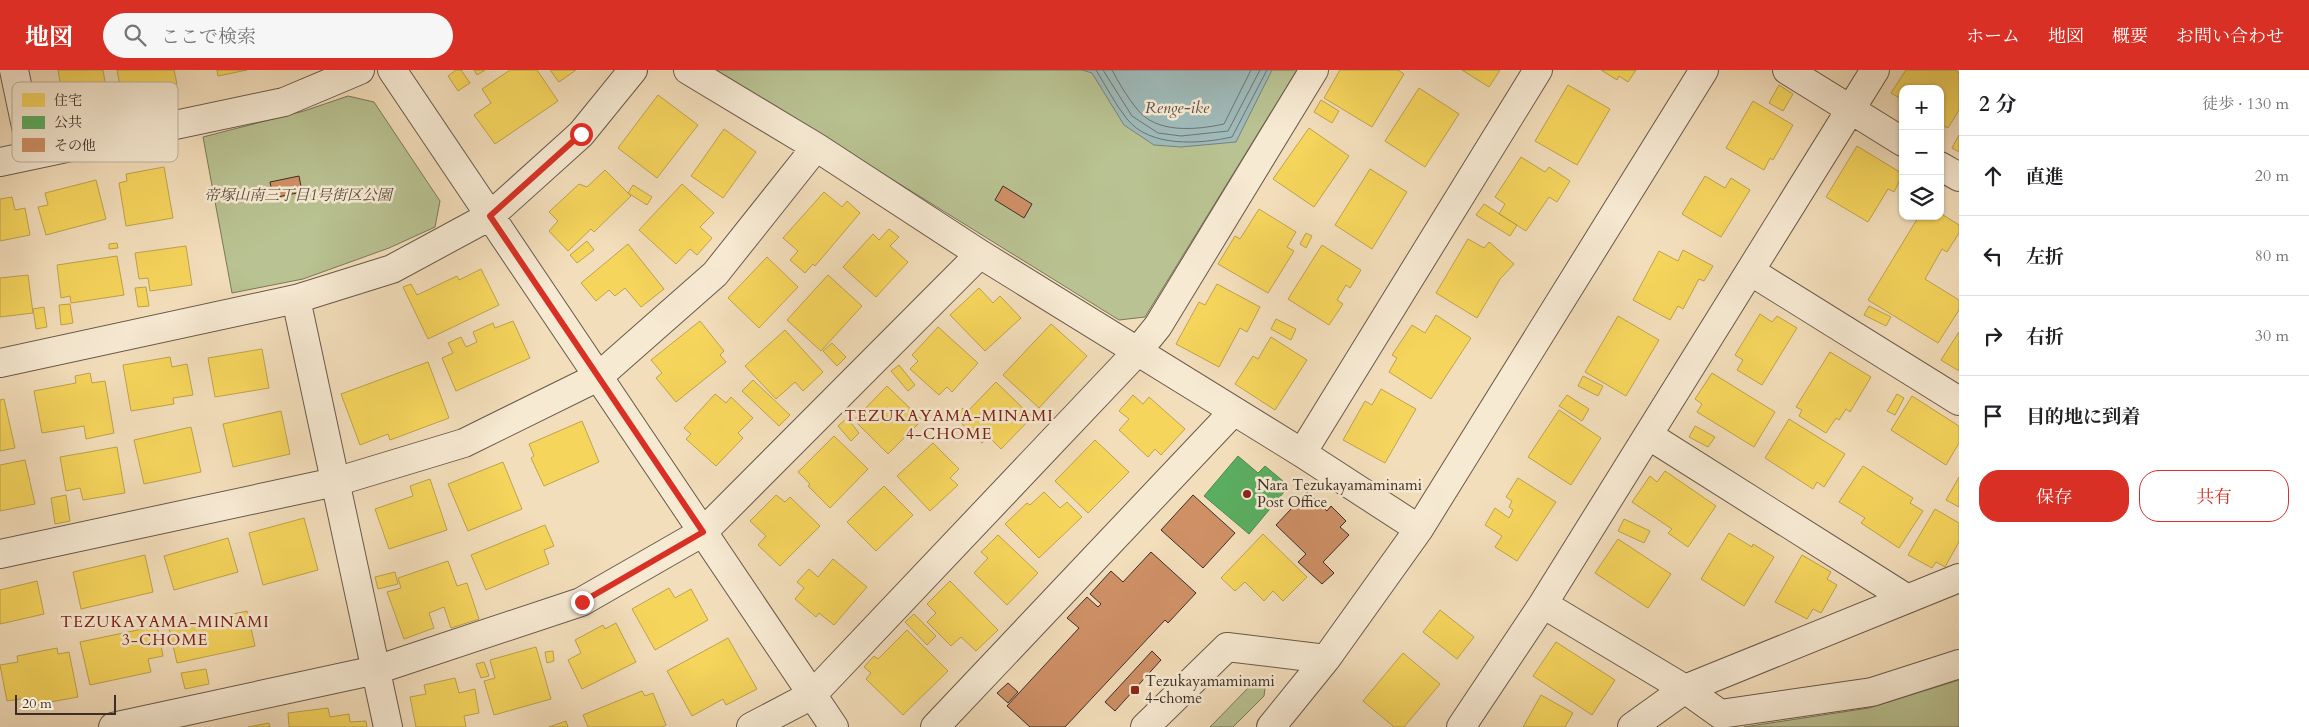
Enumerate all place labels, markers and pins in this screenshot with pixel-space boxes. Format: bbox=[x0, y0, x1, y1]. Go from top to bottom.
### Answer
place label: Nara Tezukayamaminami Post Office bbox=[1257, 475, 1422, 512]
marker: Nara Tezukayamaminami Post Office bbox=[1241, 488, 1253, 500]
place label: Tezukayamaminami 4-chome bbox=[1145, 671, 1275, 708]
marker: Tezukayamaminami 4-chome bbox=[1129, 684, 1141, 696]

